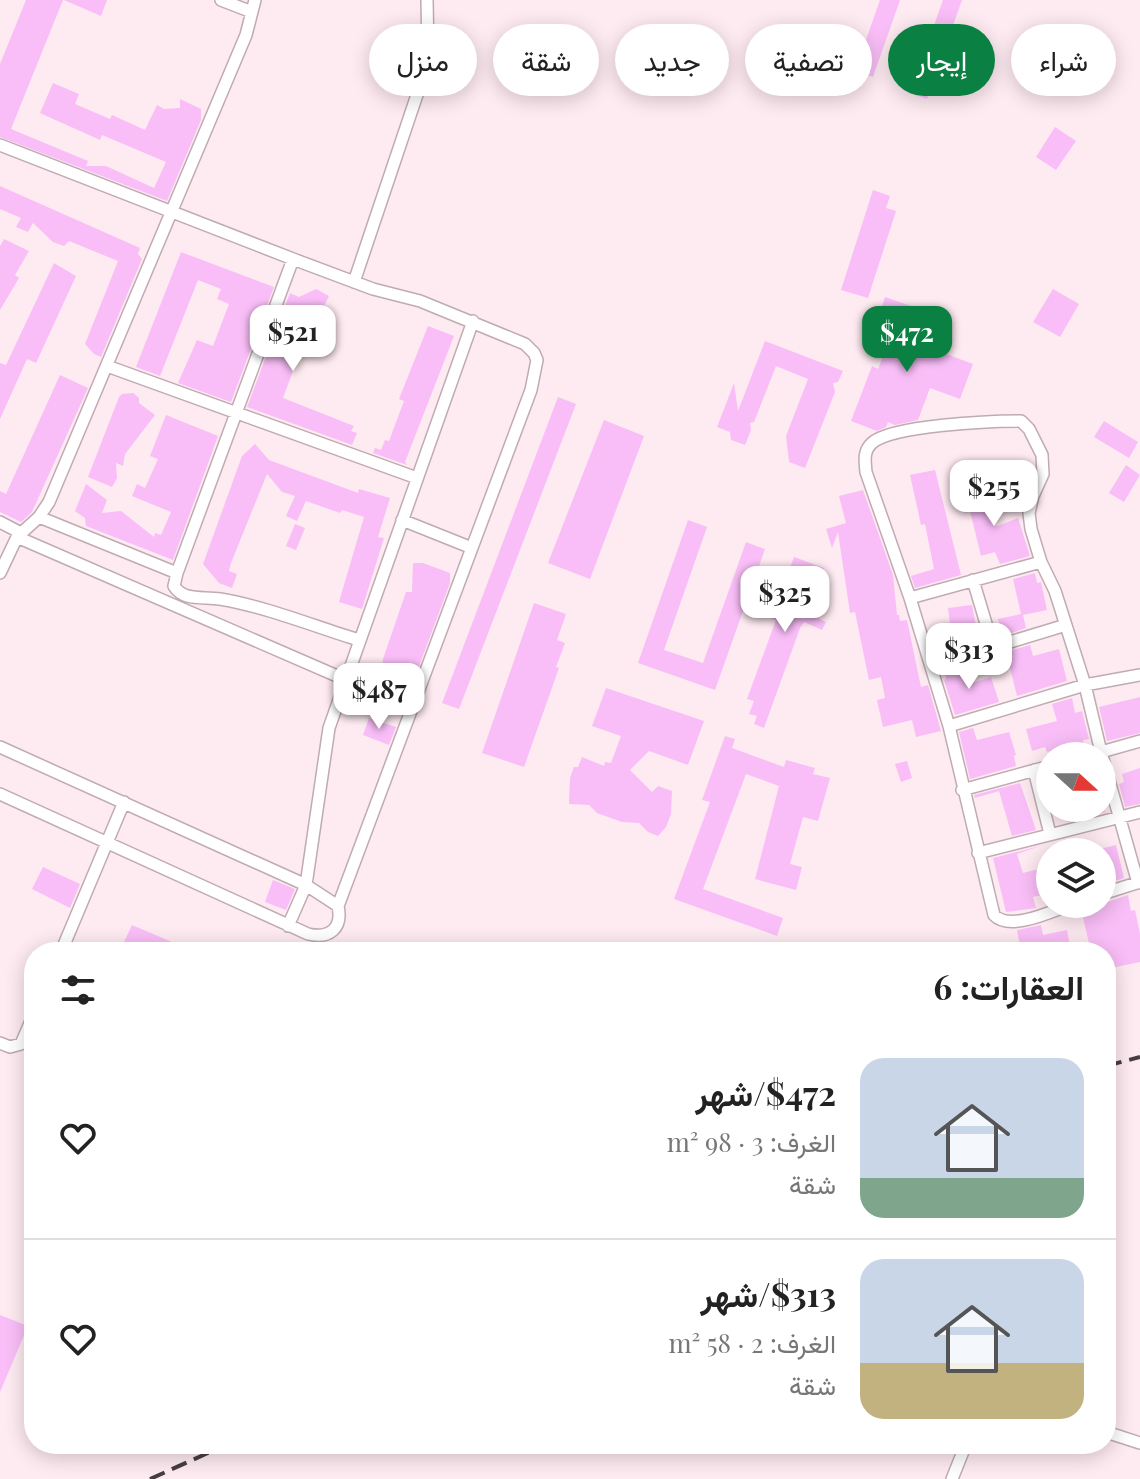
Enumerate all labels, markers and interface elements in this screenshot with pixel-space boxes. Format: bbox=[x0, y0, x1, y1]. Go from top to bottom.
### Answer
chip: منزل bbox=[369, 24, 477, 96]
chip: شقة bbox=[493, 24, 599, 96]
chip: جديد bbox=[615, 24, 729, 96]
chip: تصفية bbox=[745, 24, 872, 96]
chip: إيجار bbox=[888, 24, 995, 96]
chip: شراء bbox=[1011, 24, 1116, 96]
pin: $521 bbox=[246, 305, 340, 373]
pin: $472 bbox=[860, 306, 954, 374]
text: $521 bbox=[268, 313, 318, 348]
text: $472 bbox=[880, 314, 934, 349]
pin: $255 bbox=[947, 460, 1041, 528]
text: $255 bbox=[968, 468, 1020, 503]
pin: $325 bbox=[738, 566, 832, 634]
text: $325 bbox=[758, 574, 812, 609]
pin: $313 bbox=[922, 623, 1016, 691]
text: $313 bbox=[944, 631, 994, 666]
pin: $487 bbox=[332, 663, 426, 731]
text: $487 bbox=[351, 671, 407, 706]
north arrow bbox=[1036, 742, 1116, 822]
map controls bbox=[1036, 742, 1116, 918]
button: layers bbox=[1036, 838, 1116, 918]
text: العقارات: 6 bbox=[933, 963, 1084, 1009]
icon: filters bbox=[56, 968, 100, 1012]
text: $472/شهر bbox=[696, 1069, 836, 1115]
icon: home bbox=[924, 1090, 1020, 1186]
icon: heart bbox=[56, 1116, 100, 1160]
text: الغرف: 3 · 98 m² bbox=[667, 1124, 836, 1159]
text: شقة bbox=[789, 1166, 836, 1201]
text: $313/شهر bbox=[701, 1270, 836, 1316]
icon: home bbox=[924, 1291, 1020, 1387]
icon: heart bbox=[56, 1317, 100, 1361]
text: الغرف: 2 · 58 m² bbox=[668, 1325, 836, 1360]
text: شقة bbox=[789, 1367, 836, 1402]

